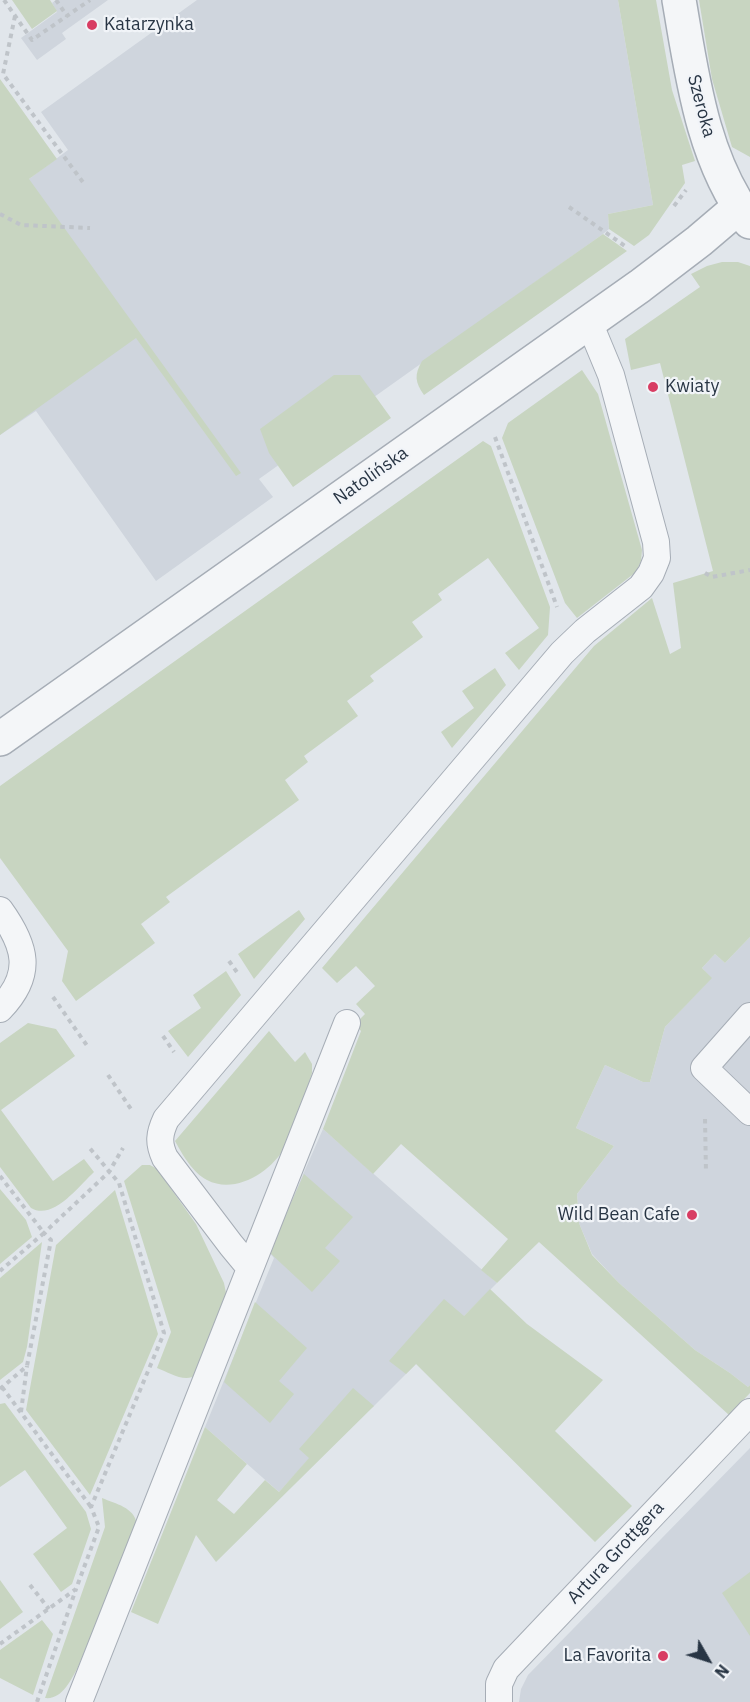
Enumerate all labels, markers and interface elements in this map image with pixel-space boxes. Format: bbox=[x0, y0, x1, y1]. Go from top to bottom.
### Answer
place label: Katarzynka bbox=[104, 14, 194, 36]
marker: Katarzynka bbox=[85, 18, 99, 32]
street label: Szeroka bbox=[682, 72, 720, 140]
place label: Kwiaty bbox=[665, 376, 719, 398]
marker: Kwiaty bbox=[646, 380, 660, 394]
street label: Natolińska bbox=[330, 442, 412, 510]
place label: Wild Bean Cafe bbox=[558, 1204, 680, 1226]
marker: Wild Bean Cafe bbox=[685, 1208, 699, 1222]
street label: Artura Grottgera bbox=[563, 1497, 669, 1609]
north arrow bbox=[678, 1630, 738, 1690]
place label: La Favorita bbox=[564, 1645, 651, 1667]
marker: La Favorita bbox=[656, 1649, 670, 1663]
text: N bbox=[711, 1661, 733, 1682]

